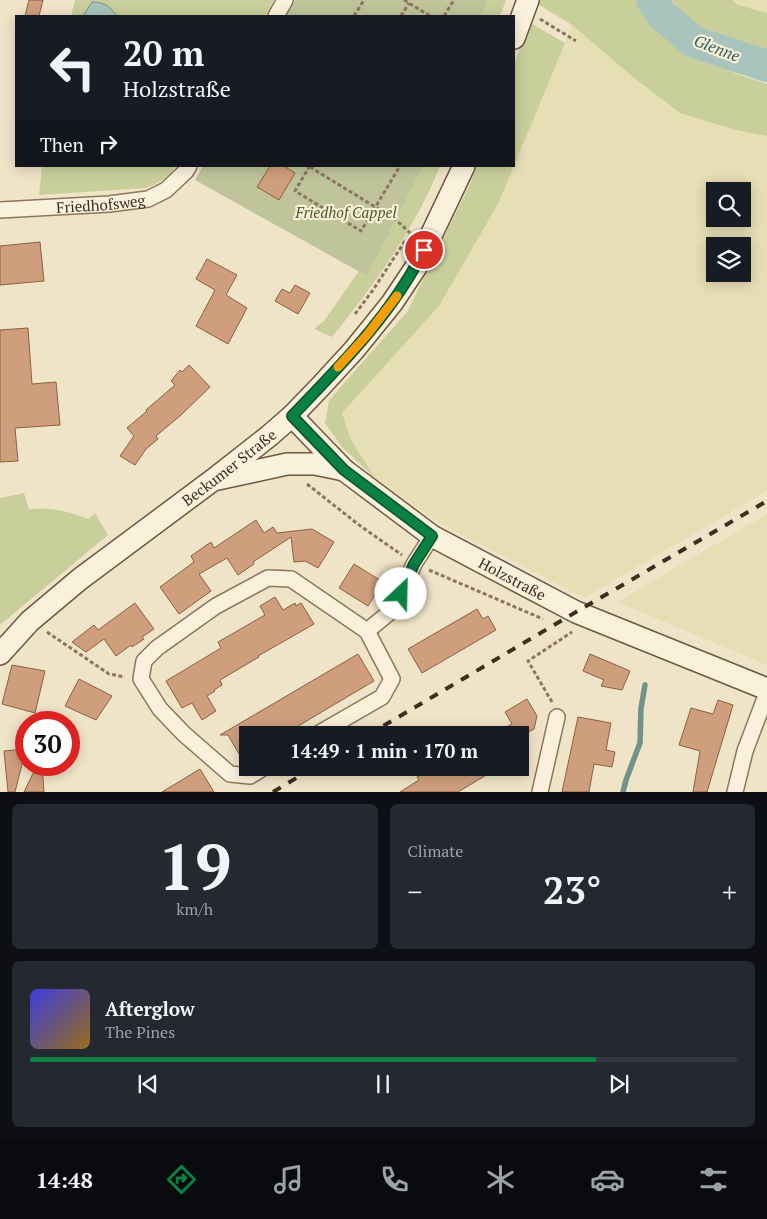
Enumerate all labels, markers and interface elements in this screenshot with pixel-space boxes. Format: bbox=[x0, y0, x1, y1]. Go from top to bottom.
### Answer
water label: Glenne bbox=[691, 29, 743, 67]
text: 20 m bbox=[123, 30, 204, 76]
icon: left bbox=[40, 35, 105, 100]
text: Holzstraße bbox=[123, 74, 231, 103]
icon: right bbox=[94, 130, 122, 158]
text: Then bbox=[40, 132, 84, 157]
map controls bbox=[706, 182, 751, 282]
button: search bbox=[706, 182, 751, 227]
street label: Friedhofsweg bbox=[56, 189, 148, 217]
park label: Friedhof Cappel bbox=[294, 202, 397, 222]
pin bbox=[403, 229, 445, 271]
icon: arrive bbox=[410, 236, 438, 264]
button: layers bbox=[706, 237, 751, 282]
street label: Beckumer Straße bbox=[178, 424, 280, 510]
street label: Holzstraße bbox=[475, 552, 550, 605]
position arrow bbox=[374, 567, 426, 619]
speed limit sign: 30 bbox=[15, 711, 80, 776]
text: 14:49 · 1 min · 170 m bbox=[290, 738, 478, 763]
text: 19 bbox=[158, 822, 231, 909]
text: Climate bbox=[408, 840, 463, 862]
text: 23° bbox=[543, 865, 602, 915]
text: − bbox=[408, 873, 422, 910]
text: + bbox=[722, 873, 737, 910]
text: km/h bbox=[176, 898, 213, 920]
text: Afterglow bbox=[105, 996, 195, 1021]
text: The Pines bbox=[105, 1021, 175, 1043]
icon: previous bbox=[134, 1070, 162, 1098]
icon: pause bbox=[369, 1070, 397, 1098]
icon: next bbox=[605, 1070, 633, 1098]
icon: directions bbox=[164, 1162, 199, 1197]
icon: music bbox=[271, 1162, 306, 1197]
icon: phone bbox=[377, 1162, 412, 1197]
icon: climate bbox=[483, 1162, 518, 1197]
icon: car bbox=[590, 1162, 625, 1197]
icon: filters bbox=[696, 1162, 731, 1197]
text: 14:48 bbox=[36, 1165, 93, 1194]

